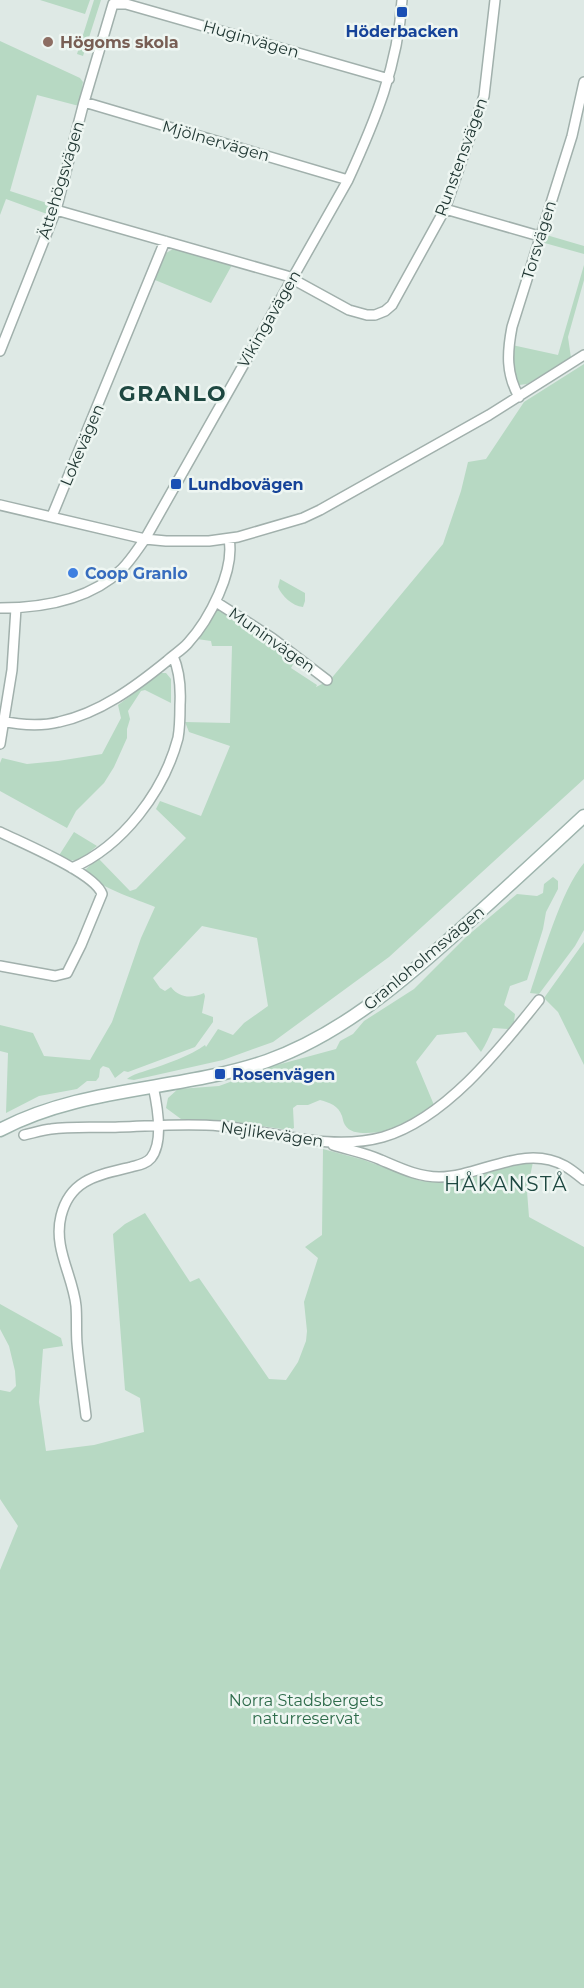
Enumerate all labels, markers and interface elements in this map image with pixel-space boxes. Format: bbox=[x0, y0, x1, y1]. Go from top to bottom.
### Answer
marker: Höderbacken bbox=[395, 5, 409, 19]
street label: Huginvägen bbox=[201, 16, 301, 62]
place label: Höderbacken bbox=[346, 22, 458, 41]
place label: Högoms skola bbox=[60, 33, 179, 52]
marker: Högoms skola bbox=[41, 35, 55, 49]
street label: Runstensvägen bbox=[431, 95, 491, 219]
street label: Mjölnervägen bbox=[160, 117, 272, 165]
street label: Ättehögsvägen bbox=[33, 118, 88, 241]
street label: Torsvägen bbox=[518, 198, 560, 282]
street label: Vikingavägen bbox=[233, 267, 305, 371]
district label: GRANLO bbox=[119, 380, 227, 407]
street label: Lokevägen bbox=[56, 401, 108, 489]
place label: Lundbovägen bbox=[188, 475, 304, 494]
marker: Lundbovägen bbox=[169, 477, 183, 491]
place label: Coop Granlo bbox=[85, 564, 188, 583]
marker: Coop Granlo bbox=[66, 566, 80, 580]
street label: Muninvägen bbox=[225, 603, 319, 677]
street label: Granloholmsvägen bbox=[360, 902, 488, 1014]
place label: Rosenvägen bbox=[232, 1065, 335, 1084]
marker: Rosenvägen bbox=[213, 1067, 227, 1081]
street label: Nejlikevägen bbox=[219, 1117, 325, 1151]
district label: HÅKANSTÅ bbox=[444, 1171, 568, 1196]
park label: Norra Stadsbergets naturreservat bbox=[229, 1691, 383, 1728]

